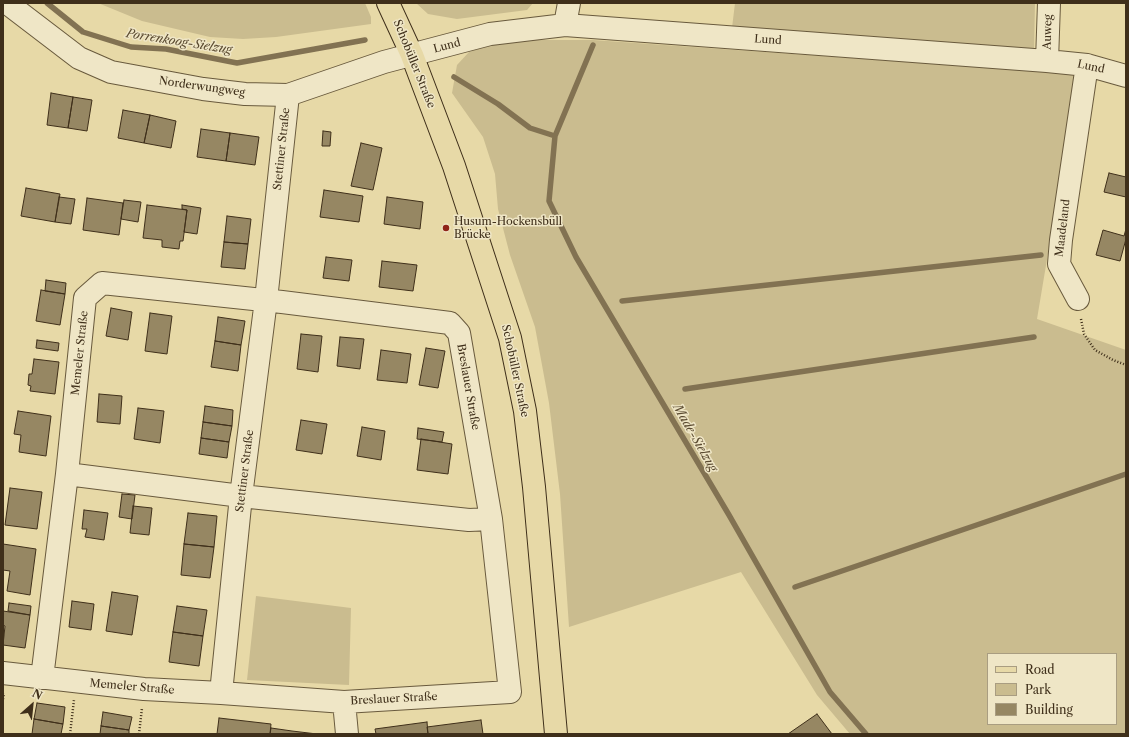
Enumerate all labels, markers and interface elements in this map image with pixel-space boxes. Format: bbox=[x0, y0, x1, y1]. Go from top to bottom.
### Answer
street label: Auweg bbox=[1041, 14, 1055, 50]
street label: Schobüller Straße bbox=[390, 18, 438, 110]
water label: Porrenkoog-Sielzug bbox=[125, 27, 233, 57]
street label: Lund bbox=[754, 32, 782, 48]
street label: Lund bbox=[432, 36, 462, 56]
street label: Lund bbox=[1076, 58, 1106, 76]
street label: Norderwungweg bbox=[158, 74, 246, 100]
street label: Stettiner Straße bbox=[271, 107, 293, 191]
street label: Maadeland bbox=[1053, 198, 1073, 258]
place label: Husum-Hockensbüll Brücke bbox=[454, 215, 562, 241]
marker: Husum-Hockensbüll Brücke bbox=[441, 223, 451, 233]
street label: Memeler Straße bbox=[69, 310, 91, 396]
street label: Schobüller Straße bbox=[499, 324, 531, 418]
street label: Breslauer Straße bbox=[454, 343, 482, 431]
water label: Made-Sielzug bbox=[670, 402, 720, 474]
street label: Stettiner Straße bbox=[233, 429, 257, 513]
legend bbox=[987, 653, 1117, 725]
text: Road bbox=[1025, 662, 1055, 677]
street label: Memeler Straße bbox=[89, 677, 175, 697]
text: Park bbox=[1025, 682, 1051, 697]
north arrow bbox=[12, 685, 52, 725]
text: N bbox=[30, 686, 45, 703]
street label: Breslauer Straße bbox=[350, 690, 438, 708]
text: Building bbox=[1025, 702, 1073, 717]

